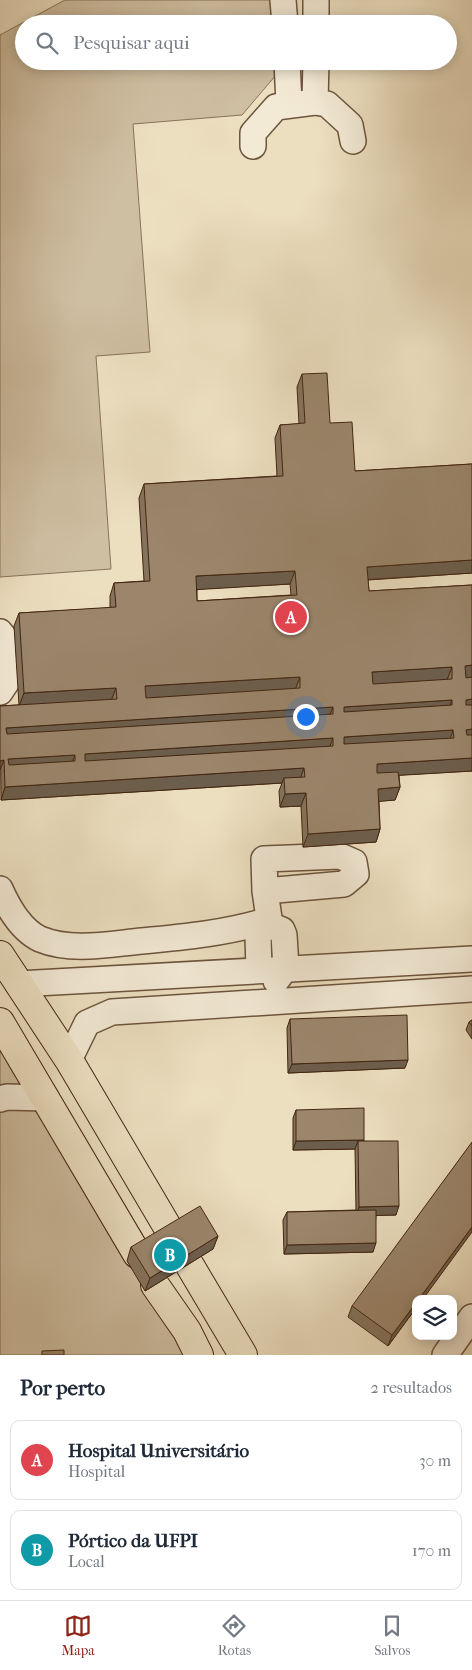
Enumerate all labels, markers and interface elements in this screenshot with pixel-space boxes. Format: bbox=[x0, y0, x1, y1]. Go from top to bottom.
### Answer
search box bbox=[15, 15, 457, 70]
icon: search bbox=[33, 29, 61, 57]
text: Pesquisar aqui bbox=[73, 32, 190, 54]
pin: A bbox=[275, 598, 307, 636]
your location bbox=[293, 704, 319, 730]
pin: B bbox=[154, 1236, 186, 1274]
map controls bbox=[412, 1295, 457, 1340]
button: layers bbox=[412, 1295, 457, 1340]
text: Por perto bbox=[20, 1376, 105, 1400]
text: 2 resultados bbox=[371, 1378, 452, 1397]
text: Hospital Universitário bbox=[68, 1440, 249, 1462]
text: A bbox=[32, 1451, 42, 1470]
text: 30 m bbox=[419, 1451, 451, 1470]
text: Hospital bbox=[68, 1462, 125, 1481]
text: Pórtico da UFPI bbox=[68, 1530, 198, 1552]
text: B bbox=[32, 1541, 42, 1560]
text: 170 m bbox=[412, 1541, 451, 1560]
text: Local bbox=[68, 1552, 105, 1571]
tab: Mapa bbox=[61, 1612, 95, 1659]
tab: Rotas bbox=[218, 1612, 251, 1659]
tab: Salvos bbox=[374, 1612, 411, 1659]

